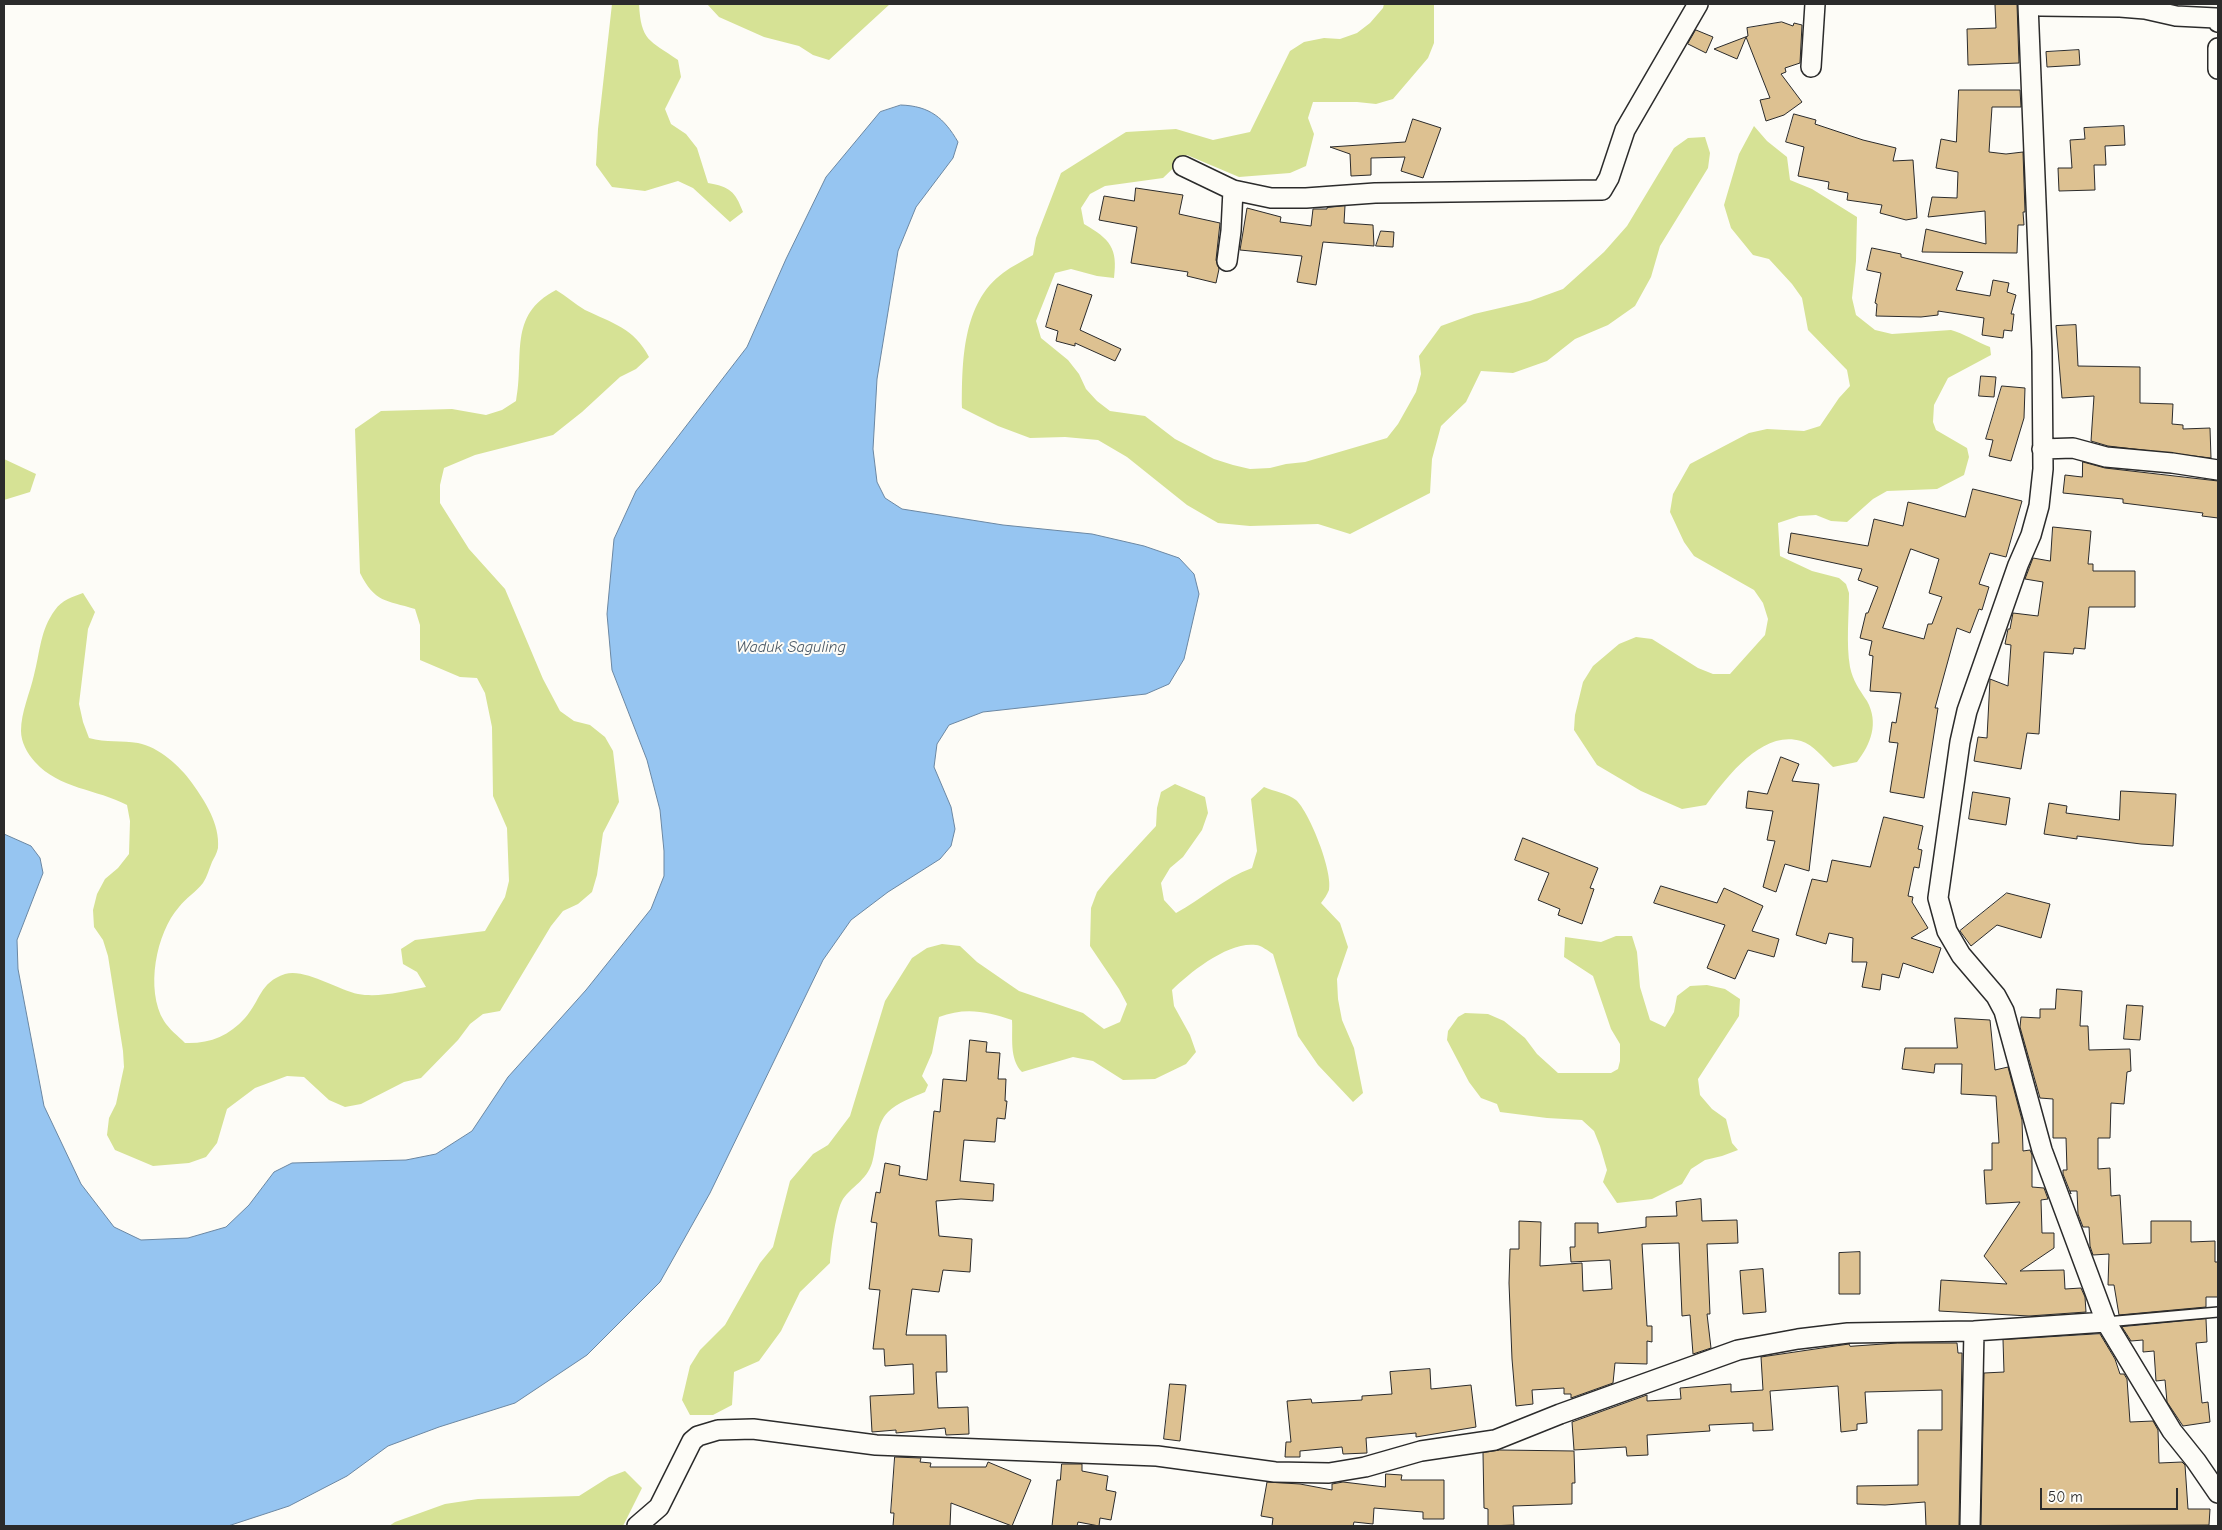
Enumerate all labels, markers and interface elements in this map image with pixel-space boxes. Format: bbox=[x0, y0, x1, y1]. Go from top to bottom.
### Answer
water label: Waduk Saguling bbox=[736, 637, 846, 657]
scale bar bbox=[2042, 1478, 2180, 1510]
text: 50 m bbox=[2048, 1488, 2083, 1506]

